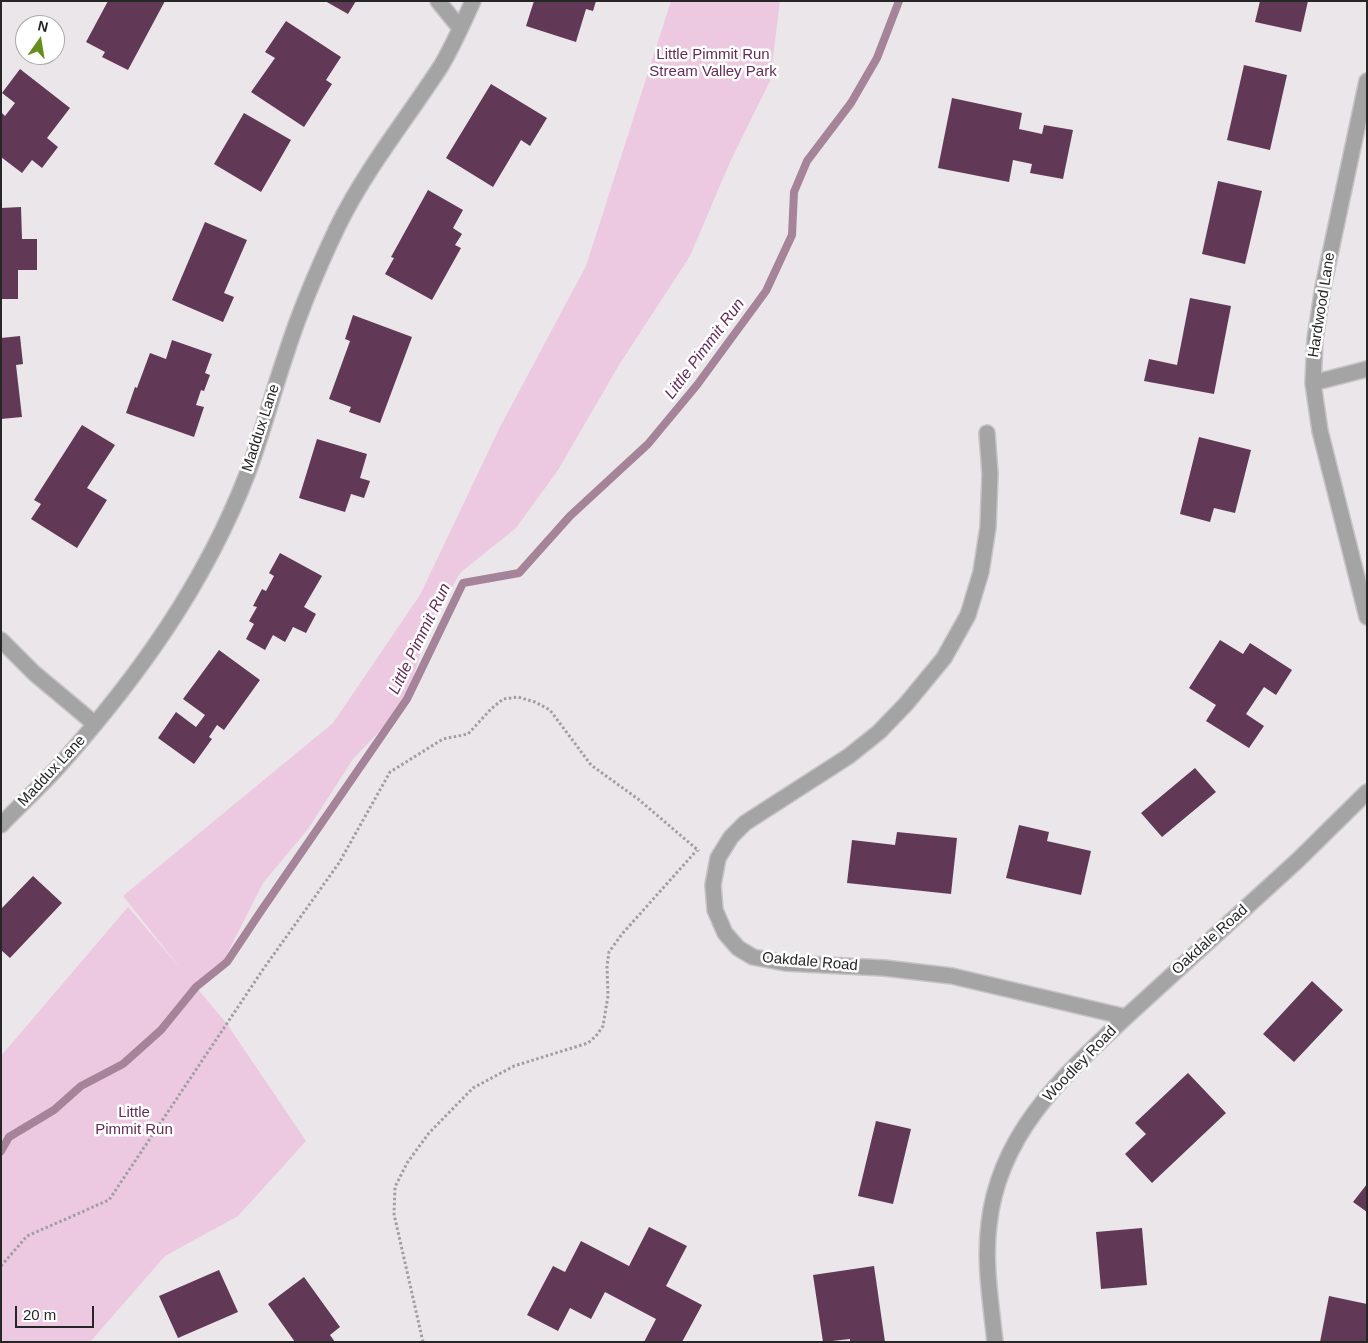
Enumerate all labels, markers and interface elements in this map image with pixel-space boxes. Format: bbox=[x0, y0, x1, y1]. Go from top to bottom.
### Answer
north arrow bbox=[15, 15, 65, 65]
text: N bbox=[36, 17, 50, 35]
park label: Little Pimmit Run Stream Valley Park bbox=[649, 46, 777, 81]
street label: Hardwood Lane bbox=[1305, 251, 1339, 359]
water label: Little Pimmit Run bbox=[661, 295, 749, 403]
street label: Maddux Lane bbox=[238, 382, 284, 474]
water label: Little Pimmit Run bbox=[385, 580, 455, 698]
street label: Maddux Lane bbox=[14, 732, 90, 810]
street label: Oakdale Road bbox=[1168, 901, 1252, 979]
street label: Oakdale Road bbox=[761, 949, 859, 975]
street label: Woodley Road bbox=[1039, 1022, 1121, 1106]
park label: Little Pimmit Run bbox=[95, 1104, 173, 1139]
scale bar bbox=[18, 1296, 96, 1328]
text: 20 m bbox=[23, 1306, 56, 1323]

